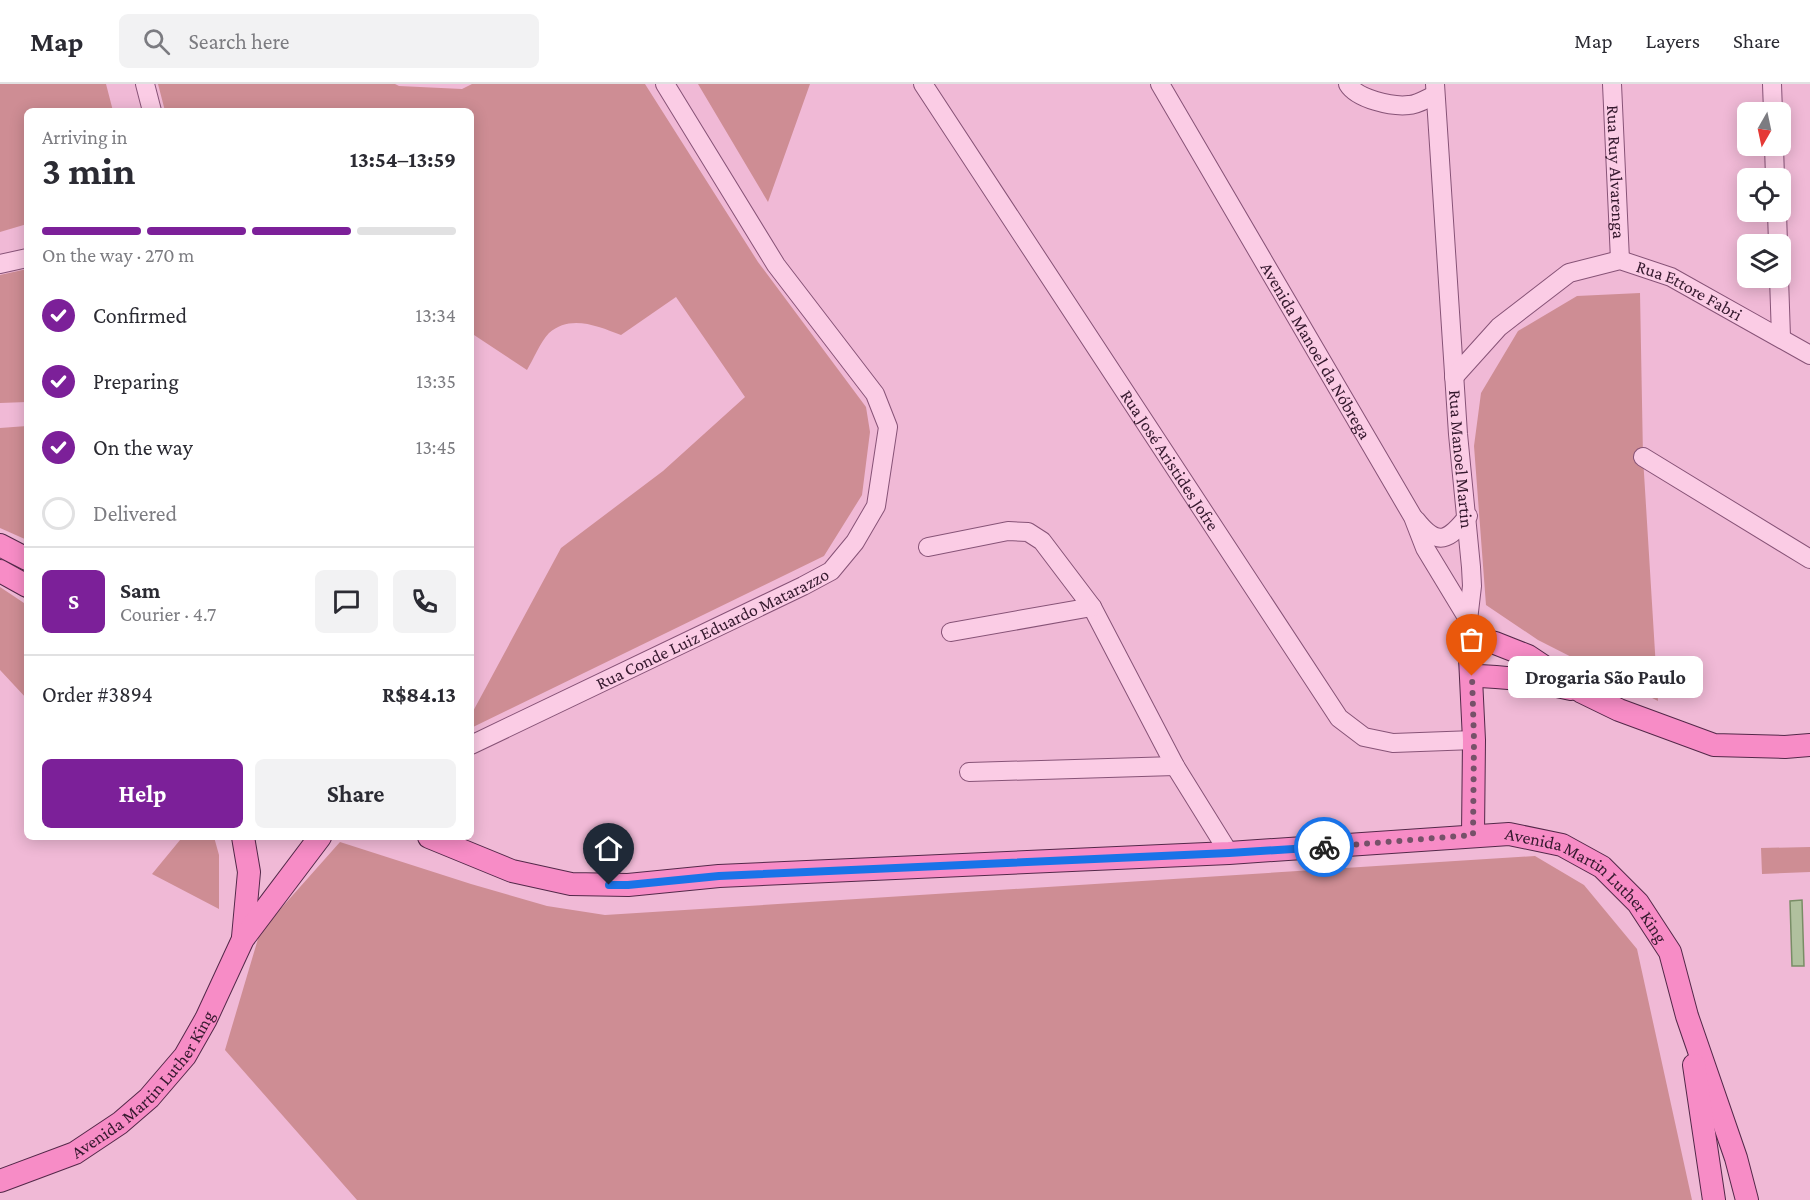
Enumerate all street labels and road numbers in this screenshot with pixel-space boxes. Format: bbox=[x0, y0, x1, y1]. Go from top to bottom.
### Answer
street label: Rua Ruy Alvarenga bbox=[1603, 104, 1629, 239]
street label: Rua Ettore Fabri bbox=[1634, 256, 1746, 325]
street label: Avenida Manoel da Nóbrega bbox=[1256, 259, 1375, 443]
street label: Rua José Aristides Jofre bbox=[1116, 386, 1223, 534]
street label: Rua Manoel Martin bbox=[1445, 389, 1477, 530]
street label: Rua Conde Luiz Eduardo Matarazzo bbox=[593, 564, 832, 694]
street label: Avenida Martin Luther King bbox=[1503, 823, 1671, 947]
street label: Avenida Martin Luther King bbox=[68, 1007, 218, 1162]

